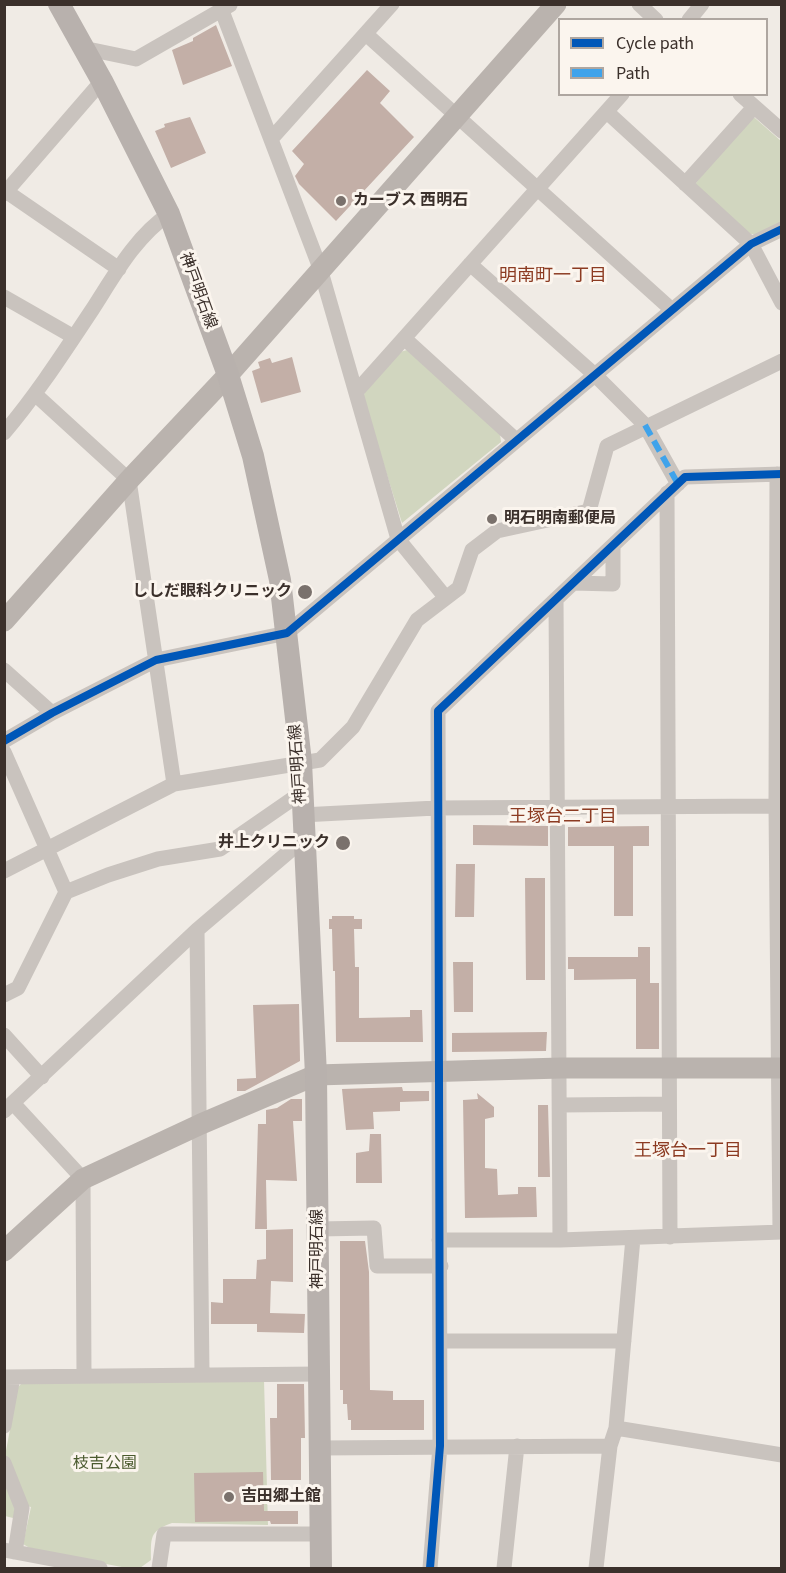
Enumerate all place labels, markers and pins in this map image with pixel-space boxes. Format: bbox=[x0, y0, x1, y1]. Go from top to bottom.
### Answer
place label: カーブス 西明石 bbox=[353, 191, 468, 211]
marker: カーブス 西明石 bbox=[334, 194, 348, 208]
place label: 明石明南郵便局 bbox=[504, 509, 616, 529]
marker: 明石明南郵便局 bbox=[485, 512, 499, 526]
place label: ししだ眼科クリニック bbox=[132, 582, 292, 602]
marker: ししだ眼科クリニック bbox=[296, 583, 314, 601]
place label: 井上クリニック bbox=[218, 833, 330, 853]
marker: 井上クリニック bbox=[334, 834, 352, 852]
place label: 吉田郷土館 bbox=[241, 1487, 321, 1507]
marker: 吉田郷土館 bbox=[222, 1490, 236, 1504]

